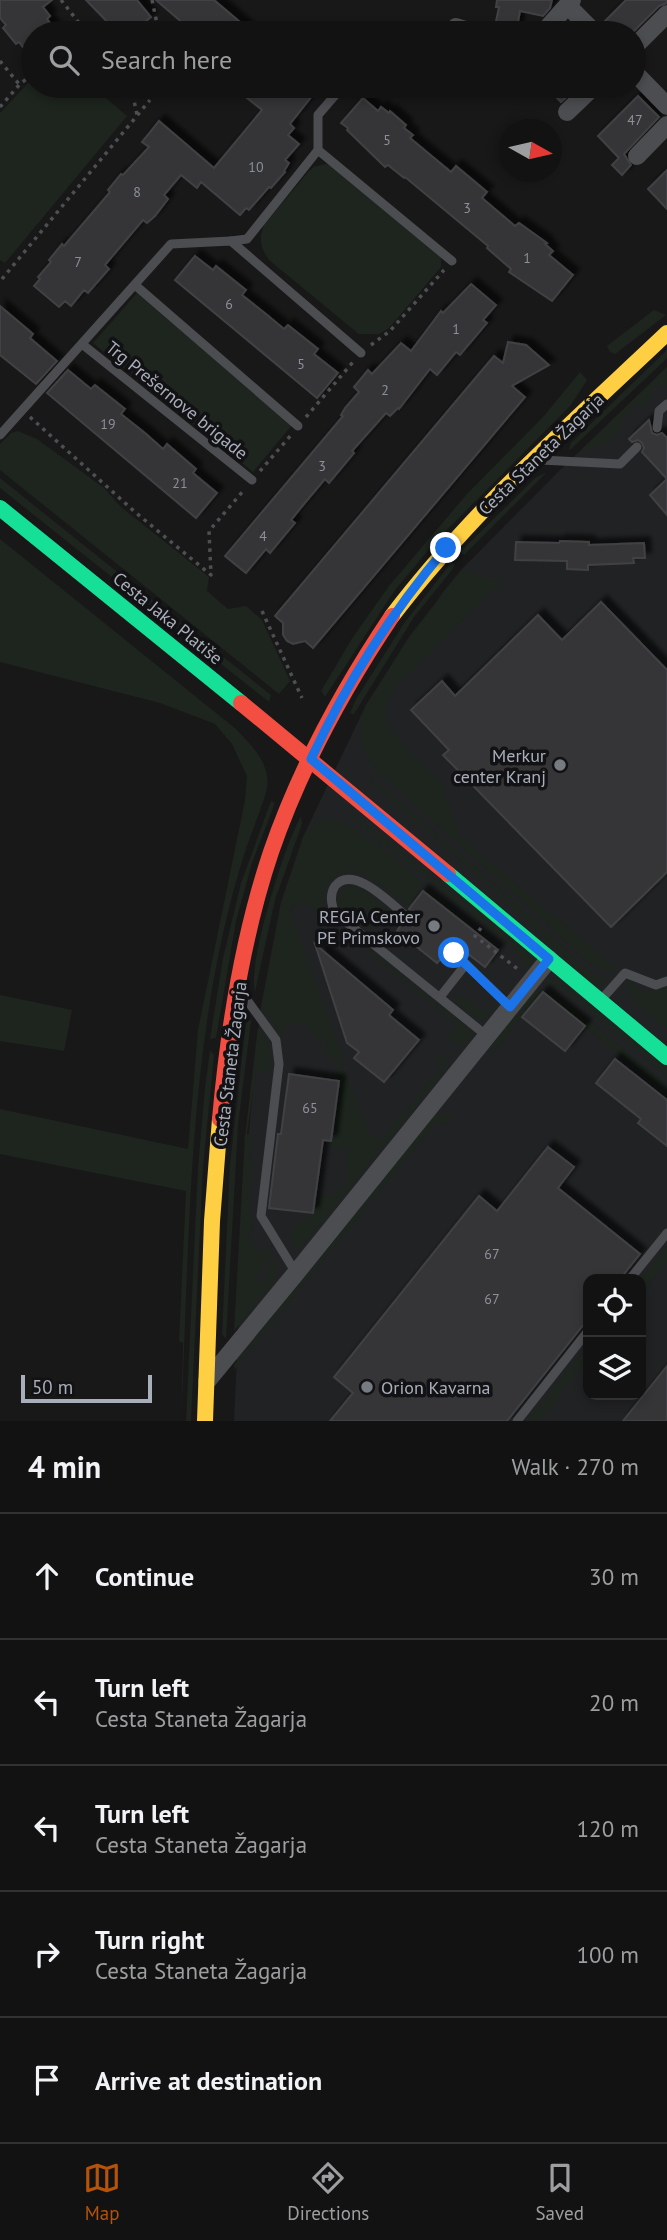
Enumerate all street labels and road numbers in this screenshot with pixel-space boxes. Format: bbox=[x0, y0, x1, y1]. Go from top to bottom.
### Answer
street label: Trg Prešernove brigade bbox=[101, 336, 253, 464]
street label: Cesta Staneta Žagarja bbox=[473, 388, 609, 520]
street label: Cesta Jaka Platiše bbox=[108, 567, 228, 669]
street label: Cesta Staneta Žagarja bbox=[208, 980, 252, 1148]

